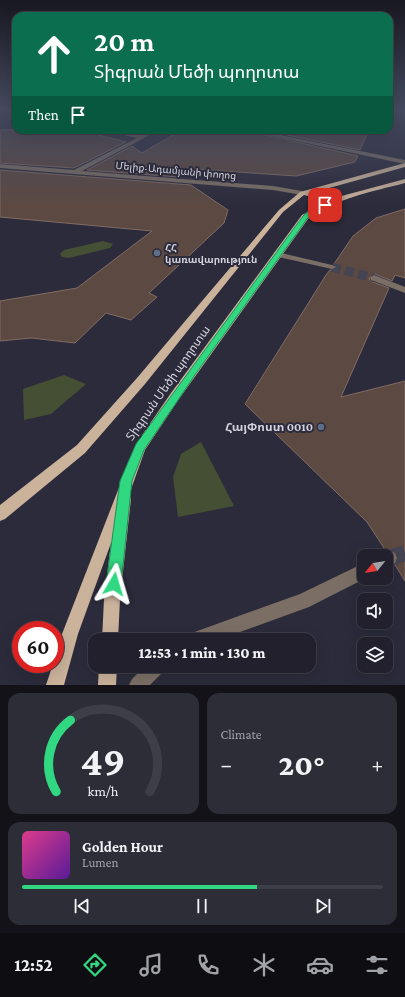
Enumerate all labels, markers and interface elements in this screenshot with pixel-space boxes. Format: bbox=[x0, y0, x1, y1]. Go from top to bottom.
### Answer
text: 20 m bbox=[94, 26, 154, 57]
icon: ahead bbox=[28, 28, 80, 80]
text: Տիգրան Մեծի պողոտա bbox=[94, 62, 300, 82]
icon: arrive bbox=[67, 104, 89, 126]
text: Then bbox=[28, 107, 59, 123]
street label: Մելիք-Ադամյանի փողոց bbox=[115, 160, 237, 181]
pin bbox=[308, 188, 342, 222]
icon: arrive bbox=[314, 194, 336, 216]
place label: ՀՀ կառավարություն bbox=[165, 242, 257, 265]
marker: ՀՀ կառավարություն bbox=[152, 248, 162, 258]
street label: Տիգրան Մեծի պողոտա bbox=[123, 323, 213, 443]
place label: ՀայՓոստ 0010 bbox=[225, 420, 313, 434]
marker: ՀայՓոստ 0010 bbox=[316, 422, 326, 432]
north arrow bbox=[357, 549, 393, 585]
map controls bbox=[357, 549, 393, 673]
position arrow bbox=[93, 563, 135, 605]
button: sound bbox=[357, 593, 393, 629]
speed limit sign: 60 bbox=[12, 621, 64, 673]
button: layers bbox=[357, 637, 393, 673]
text: 12:53 · 1 min · 130 m bbox=[138, 645, 266, 661]
text: Climate bbox=[221, 727, 261, 742]
text: 49 bbox=[81, 737, 126, 783]
text: 20° bbox=[278, 748, 325, 781]
text: − bbox=[221, 752, 232, 777]
text: + bbox=[371, 752, 383, 777]
text: km/h bbox=[88, 782, 119, 798]
text: Golden Hour bbox=[82, 839, 163, 855]
text: Lumen bbox=[82, 855, 118, 870]
icon: previous bbox=[71, 895, 93, 917]
icon: pause bbox=[191, 895, 213, 917]
icon: next bbox=[312, 895, 334, 917]
icon: directions bbox=[81, 951, 109, 979]
icon: music bbox=[137, 951, 165, 979]
icon: phone bbox=[194, 951, 222, 979]
icon: climate bbox=[250, 951, 278, 979]
icon: car bbox=[306, 951, 334, 979]
icon: filters bbox=[363, 951, 391, 979]
text: 12:52 bbox=[14, 955, 53, 975]

